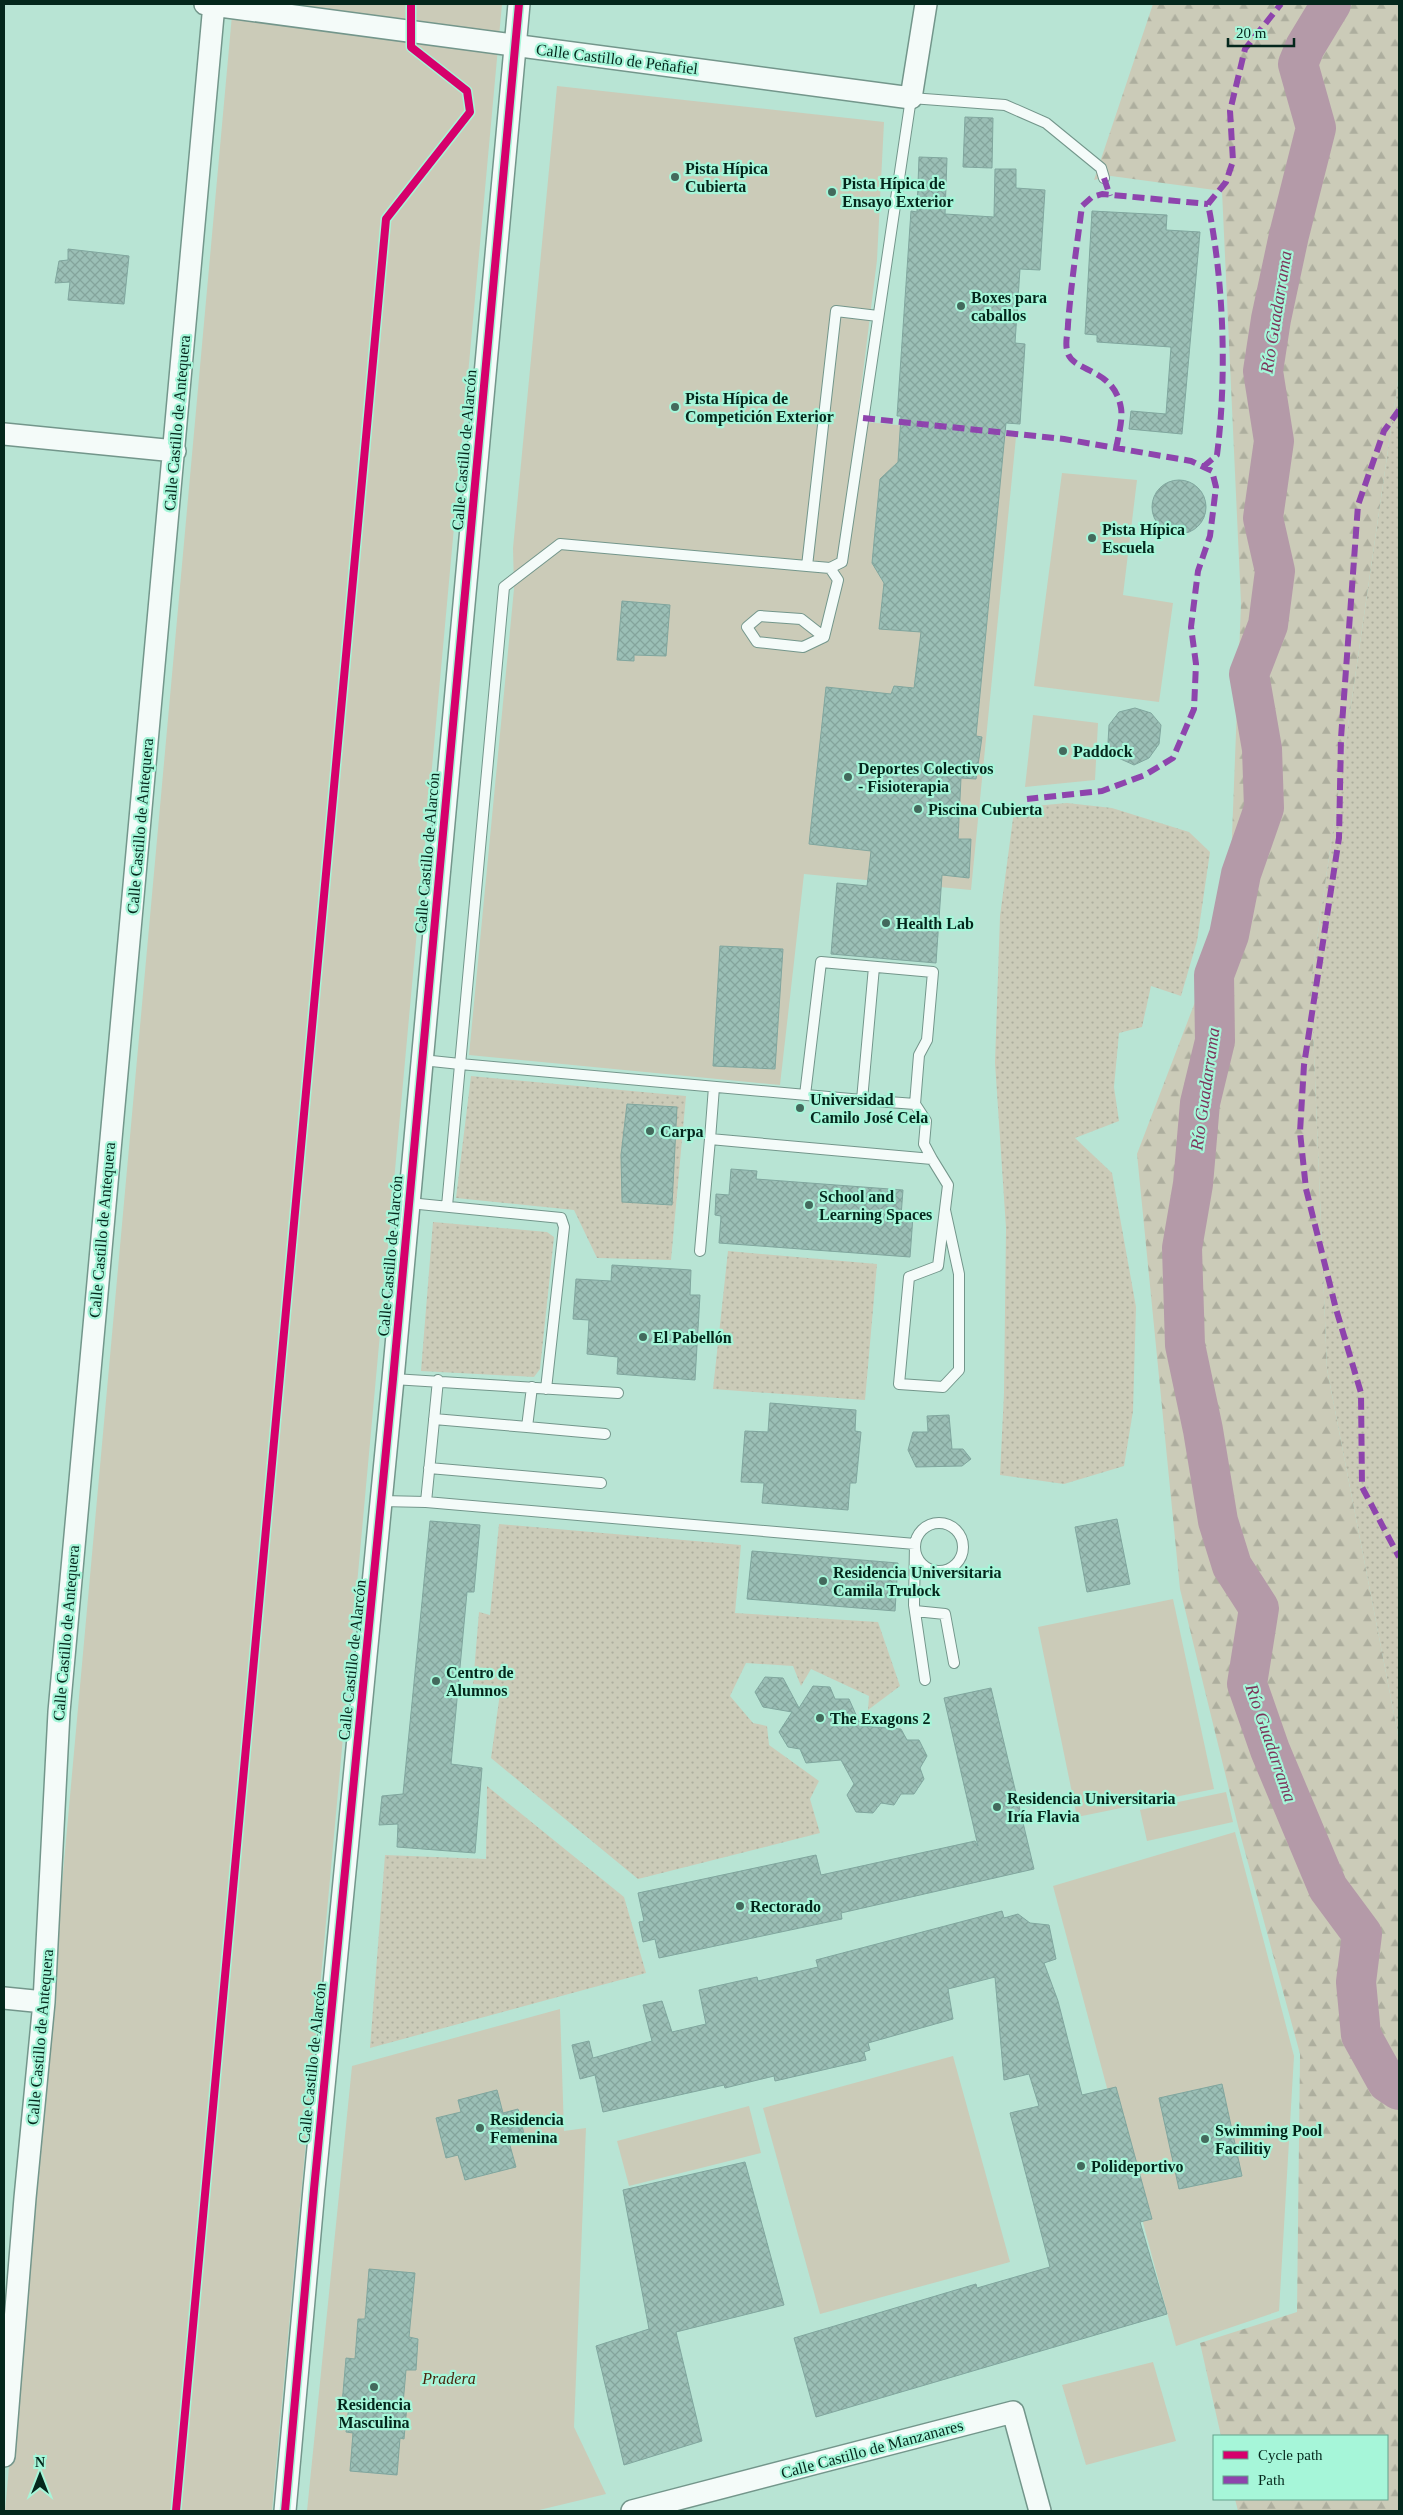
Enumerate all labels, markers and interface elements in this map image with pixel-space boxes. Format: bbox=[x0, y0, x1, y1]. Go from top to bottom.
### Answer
scale bar bbox=[1228, 15, 1294, 47]
text: 20 m bbox=[1236, 25, 1267, 41]
street label: Calle Castillo de Peñafiel bbox=[535, 41, 700, 77]
place label: Pista Hípica Cubierta bbox=[685, 160, 768, 195]
marker: Pista Hípica Cubierta bbox=[669, 171, 681, 183]
place label: Pista Hípica de Ensayo Exterior bbox=[842, 175, 954, 211]
marker: Pista Hípica de Ensayo Exterior bbox=[826, 186, 838, 198]
water label: Río Guadarrama bbox=[1256, 249, 1296, 376]
place label: Boxes para caballos bbox=[971, 289, 1047, 324]
marker: Boxes para caballos bbox=[955, 300, 967, 312]
street label: Calle Castillo de Antequera bbox=[161, 334, 194, 512]
street label: Calle Castillo de Alarcón bbox=[449, 369, 479, 531]
place label: Pista Hípica de Competición Exterior bbox=[685, 390, 834, 426]
marker: Pista Hípica de Competición Exterior bbox=[669, 401, 681, 413]
place label: Pista Hípica Escuela bbox=[1102, 521, 1185, 556]
marker: Pista Hípica Escuela bbox=[1086, 532, 1098, 544]
street label: Calle Castillo de Antequera bbox=[124, 737, 157, 915]
place label: Paddock bbox=[1073, 743, 1133, 760]
marker: Paddock bbox=[1057, 745, 1069, 757]
place label: Deportes Colectivos - Fisioterapia bbox=[858, 760, 994, 796]
marker: Deportes Colectivos - Fisioterapia bbox=[842, 771, 854, 783]
street label: Calle Castillo de Alarcón bbox=[412, 772, 442, 934]
place label: Piscina Cubierta bbox=[928, 801, 1042, 818]
marker: Piscina Cubierta bbox=[912, 803, 924, 815]
place label: Health Lab bbox=[896, 915, 974, 932]
marker: Health Lab bbox=[880, 917, 892, 929]
water label: Río Guadarrama bbox=[1186, 1026, 1223, 1153]
place label: Universidad Camilo José Cela bbox=[810, 1091, 928, 1126]
marker: Universidad Camilo José Cela bbox=[794, 1102, 806, 1114]
place label: Carpa bbox=[660, 1123, 704, 1141]
marker: Carpa bbox=[644, 1125, 656, 1137]
street label: Calle Castillo de Antequera bbox=[86, 1141, 119, 1319]
street label: Calle Castillo de Alarcón bbox=[375, 1175, 405, 1337]
place label: School and Learning Spaces bbox=[819, 1188, 932, 1224]
marker: School and Learning Spaces bbox=[803, 1199, 815, 1211]
place label: El Pabellón bbox=[653, 1329, 732, 1346]
marker: El Pabellón bbox=[637, 1331, 649, 1343]
street label: Calle Castillo de Antequera bbox=[50, 1544, 83, 1722]
place label: Residencia Universitaria Camila Trulock bbox=[833, 1564, 1001, 1599]
marker: Residencia Universitaria Camila Trulock bbox=[817, 1575, 829, 1587]
street label: Calle Castillo de Alarcón bbox=[335, 1579, 369, 1741]
place label: Centro de Alumnos bbox=[446, 1664, 514, 1699]
marker: Centro de Alumnos bbox=[430, 1675, 442, 1687]
water label: Río Guadarrama bbox=[1241, 1680, 1301, 1805]
place label: The Exagons 2 bbox=[830, 1710, 930, 1728]
marker: The Exagons 2 bbox=[814, 1712, 826, 1724]
place label: Residencia Universitaria Iría Flavia bbox=[1007, 1790, 1175, 1825]
marker: Residencia Universitaria Iría Flavia bbox=[991, 1801, 1003, 1813]
place label: Rectorado bbox=[750, 1898, 821, 1915]
marker: Rectorado bbox=[734, 1900, 746, 1912]
street label: Calle Castillo de Antequera bbox=[24, 1948, 57, 2126]
street label: Calle Castillo de Alarcón bbox=[295, 1982, 329, 2144]
place label: Residencia Femenina bbox=[490, 2111, 564, 2146]
marker: Residencia Femenina bbox=[474, 2122, 486, 2134]
place label: Swimming Pool Facilitiy bbox=[1215, 2122, 1323, 2158]
marker: Swimming Pool Facilitiy bbox=[1199, 2133, 1211, 2145]
place label: Polideportivo bbox=[1091, 2158, 1183, 2176]
marker: Polideportivo bbox=[1075, 2160, 1087, 2172]
park label: Pradera bbox=[421, 2370, 476, 2387]
marker: Residencia Masculina bbox=[368, 2381, 380, 2393]
place label: Residencia Masculina bbox=[337, 2396, 411, 2431]
street label: Calle Castillo de Manzanares bbox=[779, 2416, 965, 2482]
legend bbox=[1213, 2435, 1388, 2500]
text: Cycle path bbox=[1258, 2447, 1323, 2463]
north arrow bbox=[15, 2450, 65, 2500]
text: N bbox=[35, 2455, 45, 2470]
text: Path bbox=[1258, 2472, 1285, 2488]

